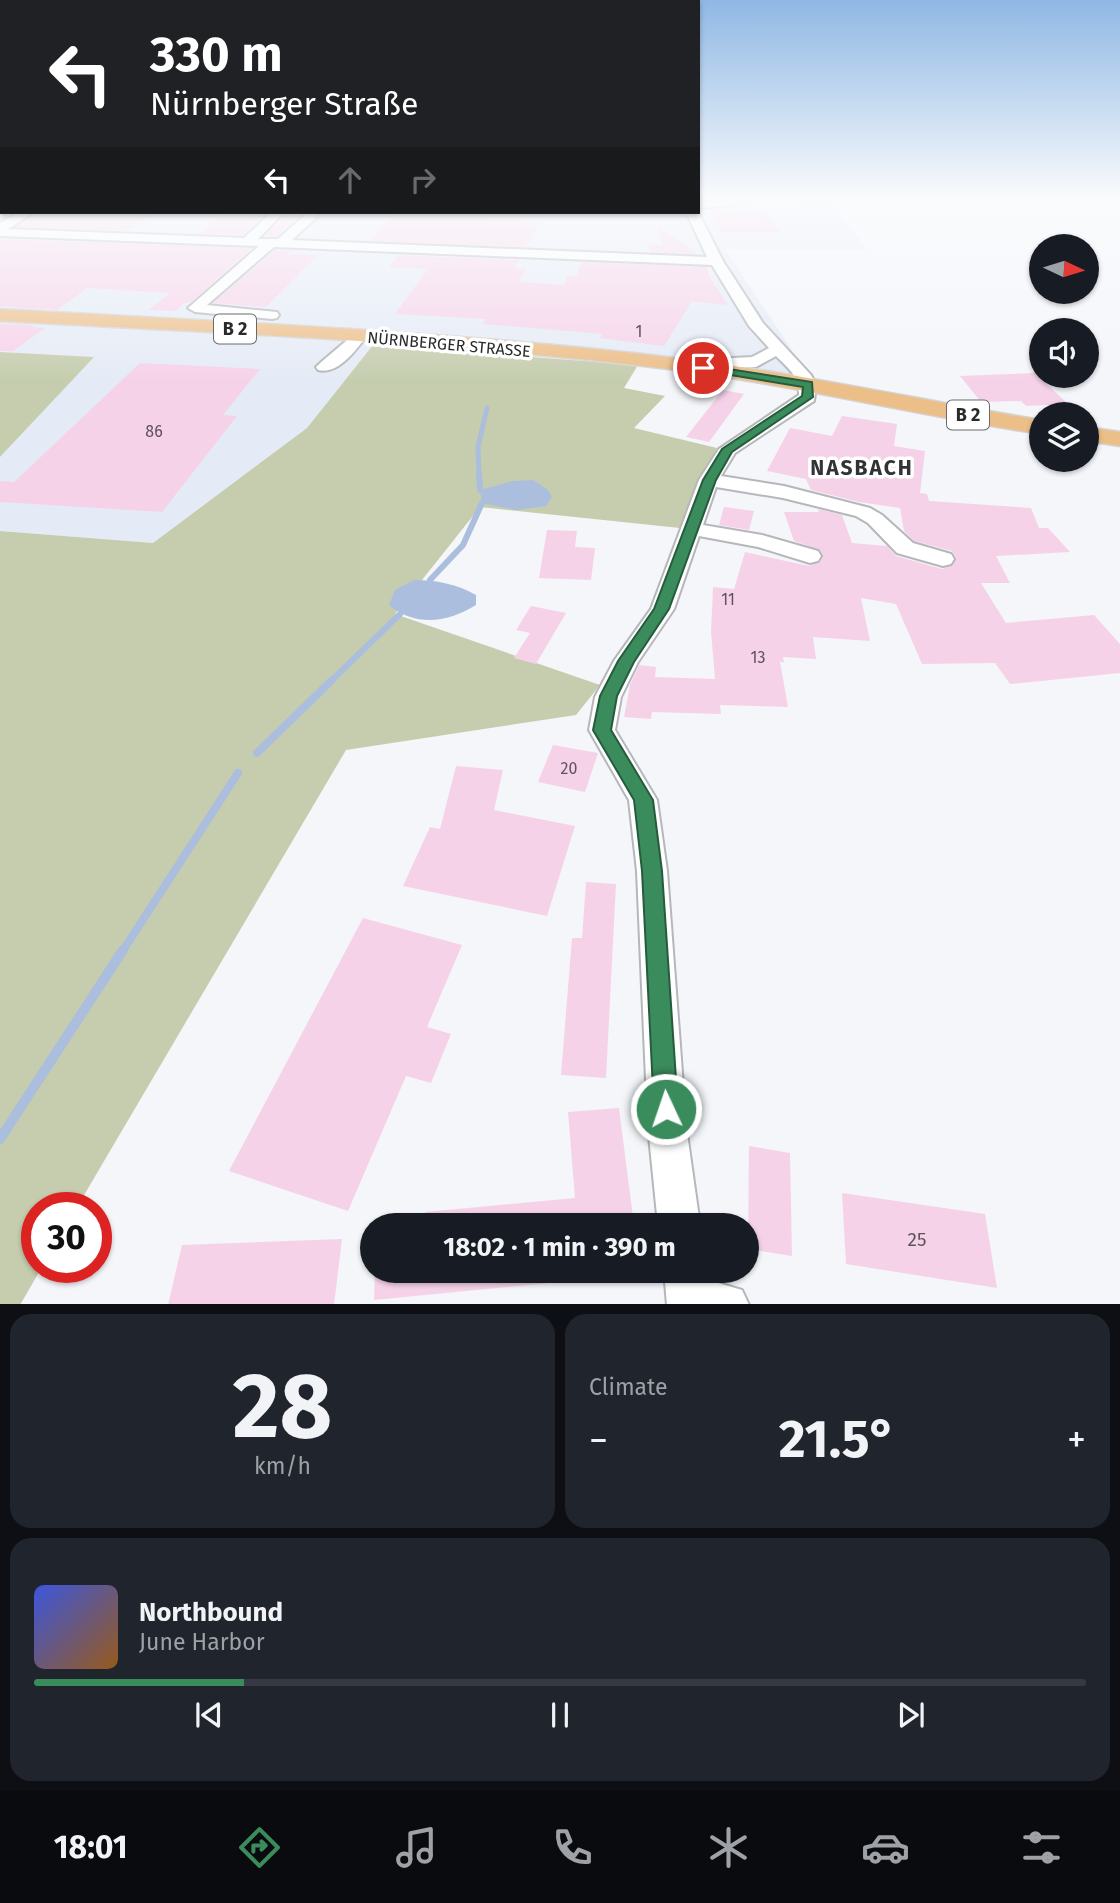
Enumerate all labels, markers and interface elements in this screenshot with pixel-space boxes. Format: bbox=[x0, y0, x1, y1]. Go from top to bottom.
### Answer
text: 330 m bbox=[150, 25, 283, 84]
icon: left bbox=[35, 28, 126, 119]
text: Nürnberger Straße bbox=[150, 85, 418, 123]
icon: left bbox=[258, 161, 296, 199]
icon: ahead bbox=[331, 161, 369, 199]
icon: right bbox=[404, 161, 442, 199]
north arrow bbox=[1029, 234, 1099, 304]
map controls bbox=[1029, 234, 1099, 472]
road number: B 2 bbox=[214, 314, 256, 344]
button: sound bbox=[1029, 318, 1099, 388]
house number: 1 bbox=[636, 322, 642, 341]
street label: NÜRNBERGER STRASSE bbox=[367, 328, 531, 361]
pin bbox=[673, 338, 733, 398]
icon: arrive bbox=[684, 349, 722, 387]
road number: B 2 bbox=[947, 400, 989, 430]
button: layers bbox=[1029, 402, 1099, 472]
house number: 86 bbox=[145, 422, 163, 441]
district label: NASBACH bbox=[810, 455, 914, 481]
house number: 11 bbox=[721, 590, 735, 609]
house number: 13 bbox=[751, 648, 765, 667]
house number: 20 bbox=[561, 759, 577, 778]
position arrow bbox=[629, 1072, 703, 1146]
speed limit sign: 30 bbox=[21, 1192, 112, 1283]
house number: 25 bbox=[908, 1228, 926, 1251]
text: 18:02 · 1 min · 390 m bbox=[443, 1232, 676, 1263]
text: 28 bbox=[233, 1352, 332, 1461]
text: Climate bbox=[589, 1373, 668, 1401]
text: 21.5° bbox=[779, 1408, 896, 1471]
text: − bbox=[589, 1417, 608, 1463]
text: + bbox=[1067, 1417, 1086, 1463]
text: km/h bbox=[254, 1452, 311, 1480]
text: Northbound bbox=[139, 1597, 283, 1628]
text: June Harbor bbox=[139, 1628, 265, 1656]
icon: previous bbox=[190, 1696, 228, 1734]
icon: pause bbox=[541, 1696, 579, 1734]
icon: next bbox=[892, 1696, 930, 1734]
icon: directions bbox=[235, 1823, 284, 1872]
icon: music bbox=[392, 1823, 441, 1872]
icon: phone bbox=[548, 1823, 597, 1872]
icon: climate bbox=[704, 1823, 753, 1872]
icon: car bbox=[861, 1823, 910, 1872]
icon: filters bbox=[1017, 1823, 1066, 1872]
text: 18:01 bbox=[54, 1828, 128, 1866]

